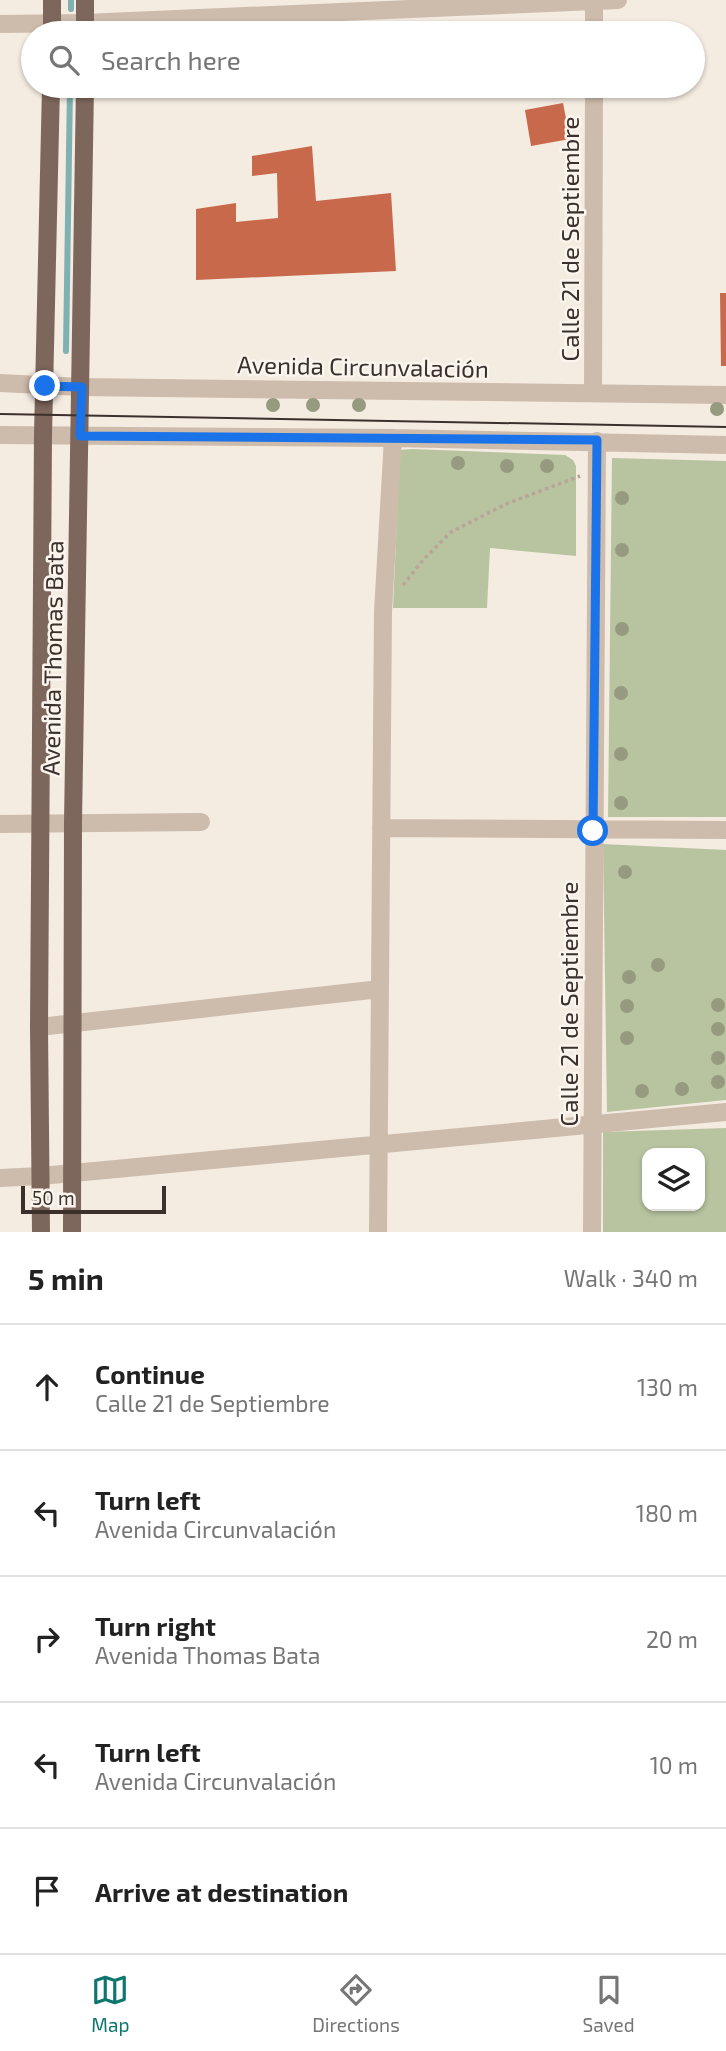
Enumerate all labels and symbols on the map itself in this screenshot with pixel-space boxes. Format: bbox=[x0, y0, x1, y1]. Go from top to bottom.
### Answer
street label: Calle 21 de Septiembre bbox=[555, 117, 584, 361]
street label: Avenida Circunvalación bbox=[237, 349, 489, 383]
route end bbox=[29, 370, 60, 401]
street label: Avenida Thomas Bata bbox=[35, 540, 69, 776]
route start bbox=[577, 815, 608, 846]
street label: Calle 21 de Septiembre bbox=[554, 882, 583, 1126]
scale bar bbox=[21, 1183, 166, 1215]

